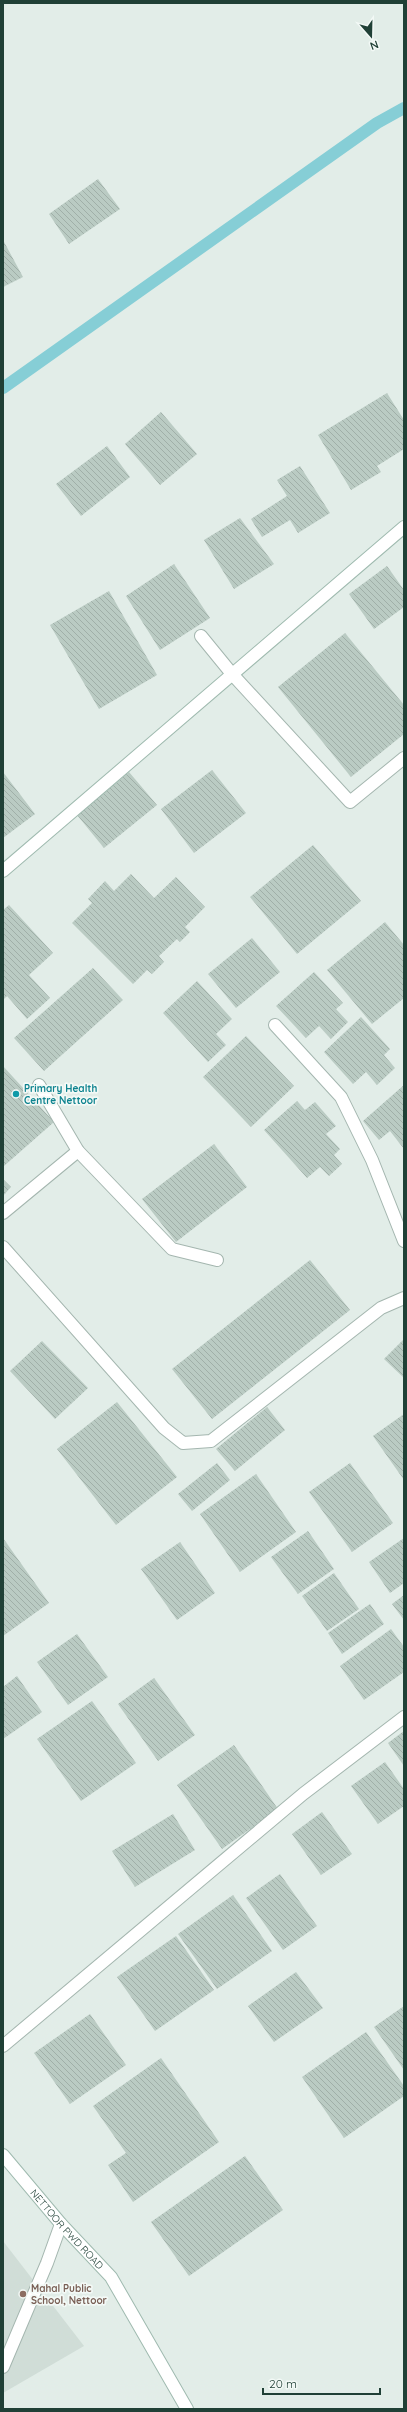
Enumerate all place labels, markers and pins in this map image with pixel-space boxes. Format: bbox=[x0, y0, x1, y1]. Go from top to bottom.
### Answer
place label: Primary Health Centre Nettoor bbox=[24, 1082, 98, 1107]
marker: Primary Health Centre Nettoor bbox=[11, 1089, 21, 1099]
place label: Mahal Public School, Nettoor bbox=[31, 2282, 108, 2307]
marker: Mahal Public School, Nettoor bbox=[18, 2289, 28, 2299]

